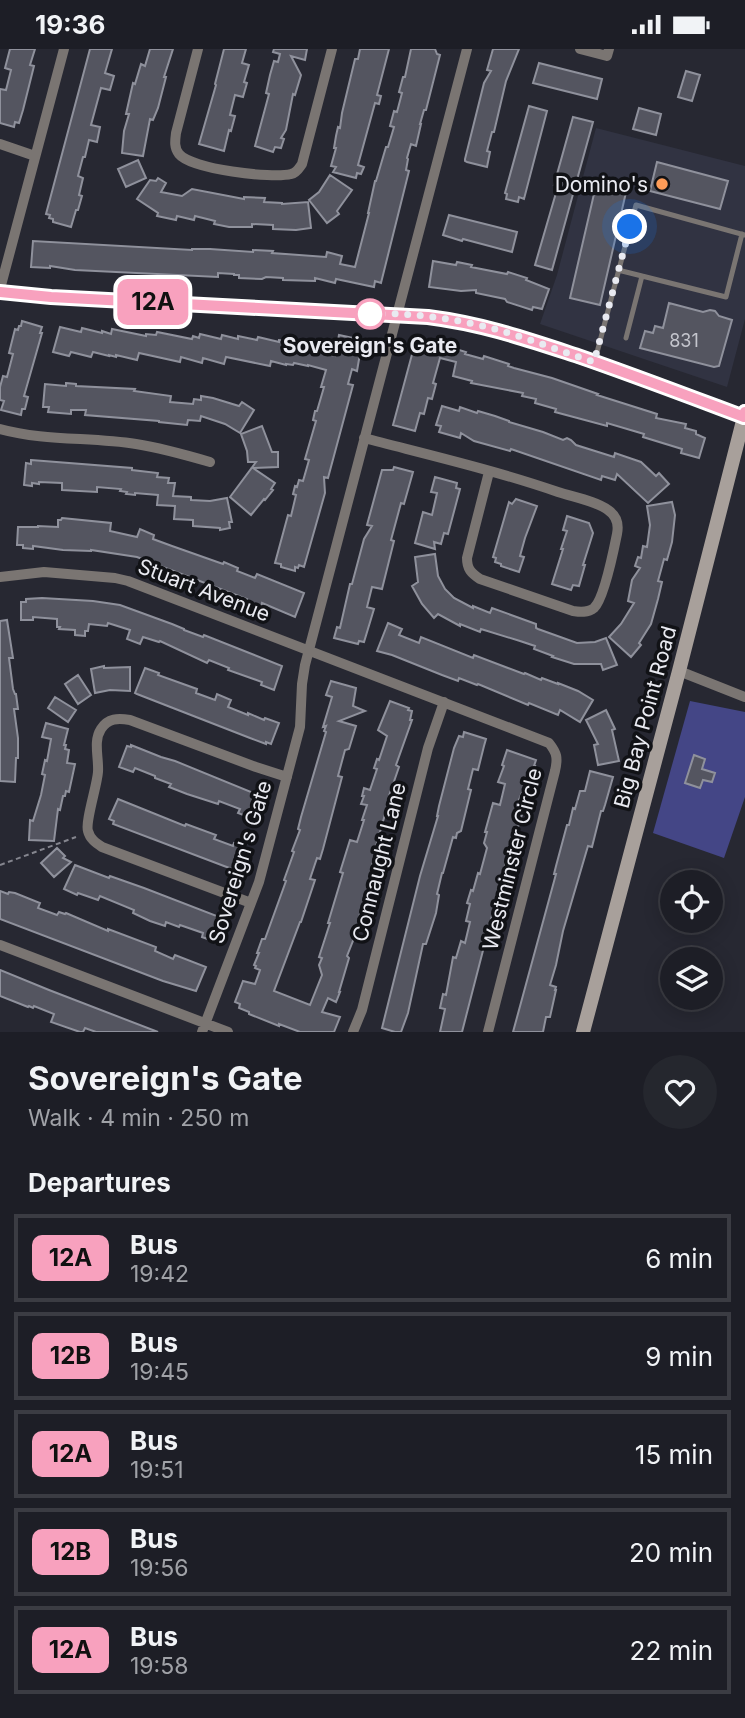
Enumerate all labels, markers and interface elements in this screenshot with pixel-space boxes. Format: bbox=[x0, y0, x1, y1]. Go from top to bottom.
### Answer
text: 19:36 bbox=[35, 9, 105, 40]
place label: Domino's bbox=[555, 172, 648, 197]
marker: Domino's bbox=[654, 176, 670, 192]
your location bbox=[612, 209, 647, 244]
line badge: 12A bbox=[113, 279, 193, 325]
text: 12A bbox=[131, 287, 175, 316]
marker: Sovereign's Gate bbox=[355, 299, 385, 329]
house number: 831 bbox=[669, 330, 699, 351]
place label: Sovereign's Gate bbox=[283, 333, 457, 358]
street label: Stuart Avenue bbox=[134, 553, 274, 627]
street label: Big Bay Point Road bbox=[609, 623, 681, 811]
street label: Westminster Circle bbox=[477, 765, 547, 953]
street label: Sovereign's Gate bbox=[203, 777, 277, 947]
street label: Connaught Lane bbox=[347, 780, 411, 944]
map controls bbox=[660, 870, 723, 1010]
button: locate bbox=[660, 870, 723, 933]
button: layers bbox=[660, 947, 723, 1010]
button: heart bbox=[643, 1055, 717, 1129]
text: Sovereign's Gate bbox=[28, 1058, 303, 1098]
text: Walk · 4 min · 250 m bbox=[28, 1104, 250, 1132]
text: Departures bbox=[28, 1167, 171, 1198]
text: Bus bbox=[130, 1229, 178, 1260]
text: 12A bbox=[49, 1243, 92, 1272]
text: 6 min bbox=[645, 1243, 713, 1274]
text: 19:42 bbox=[130, 1260, 189, 1288]
text: Bus bbox=[130, 1327, 178, 1358]
text: 12B bbox=[50, 1341, 91, 1370]
text: 9 min bbox=[645, 1341, 713, 1372]
text: 19:45 bbox=[130, 1358, 189, 1386]
text: Bus bbox=[130, 1425, 178, 1456]
text: 12A bbox=[49, 1439, 92, 1468]
text: 15 min bbox=[635, 1439, 713, 1470]
text: 19:51 bbox=[130, 1456, 184, 1484]
text: Bus bbox=[130, 1523, 178, 1554]
text: 12B bbox=[50, 1537, 91, 1566]
text: 20 min bbox=[629, 1537, 713, 1568]
text: 19:56 bbox=[130, 1554, 189, 1582]
text: Bus bbox=[130, 1621, 178, 1652]
text: 12A bbox=[49, 1635, 92, 1664]
text: 22 min bbox=[630, 1635, 713, 1666]
text: 19:58 bbox=[130, 1652, 188, 1680]

